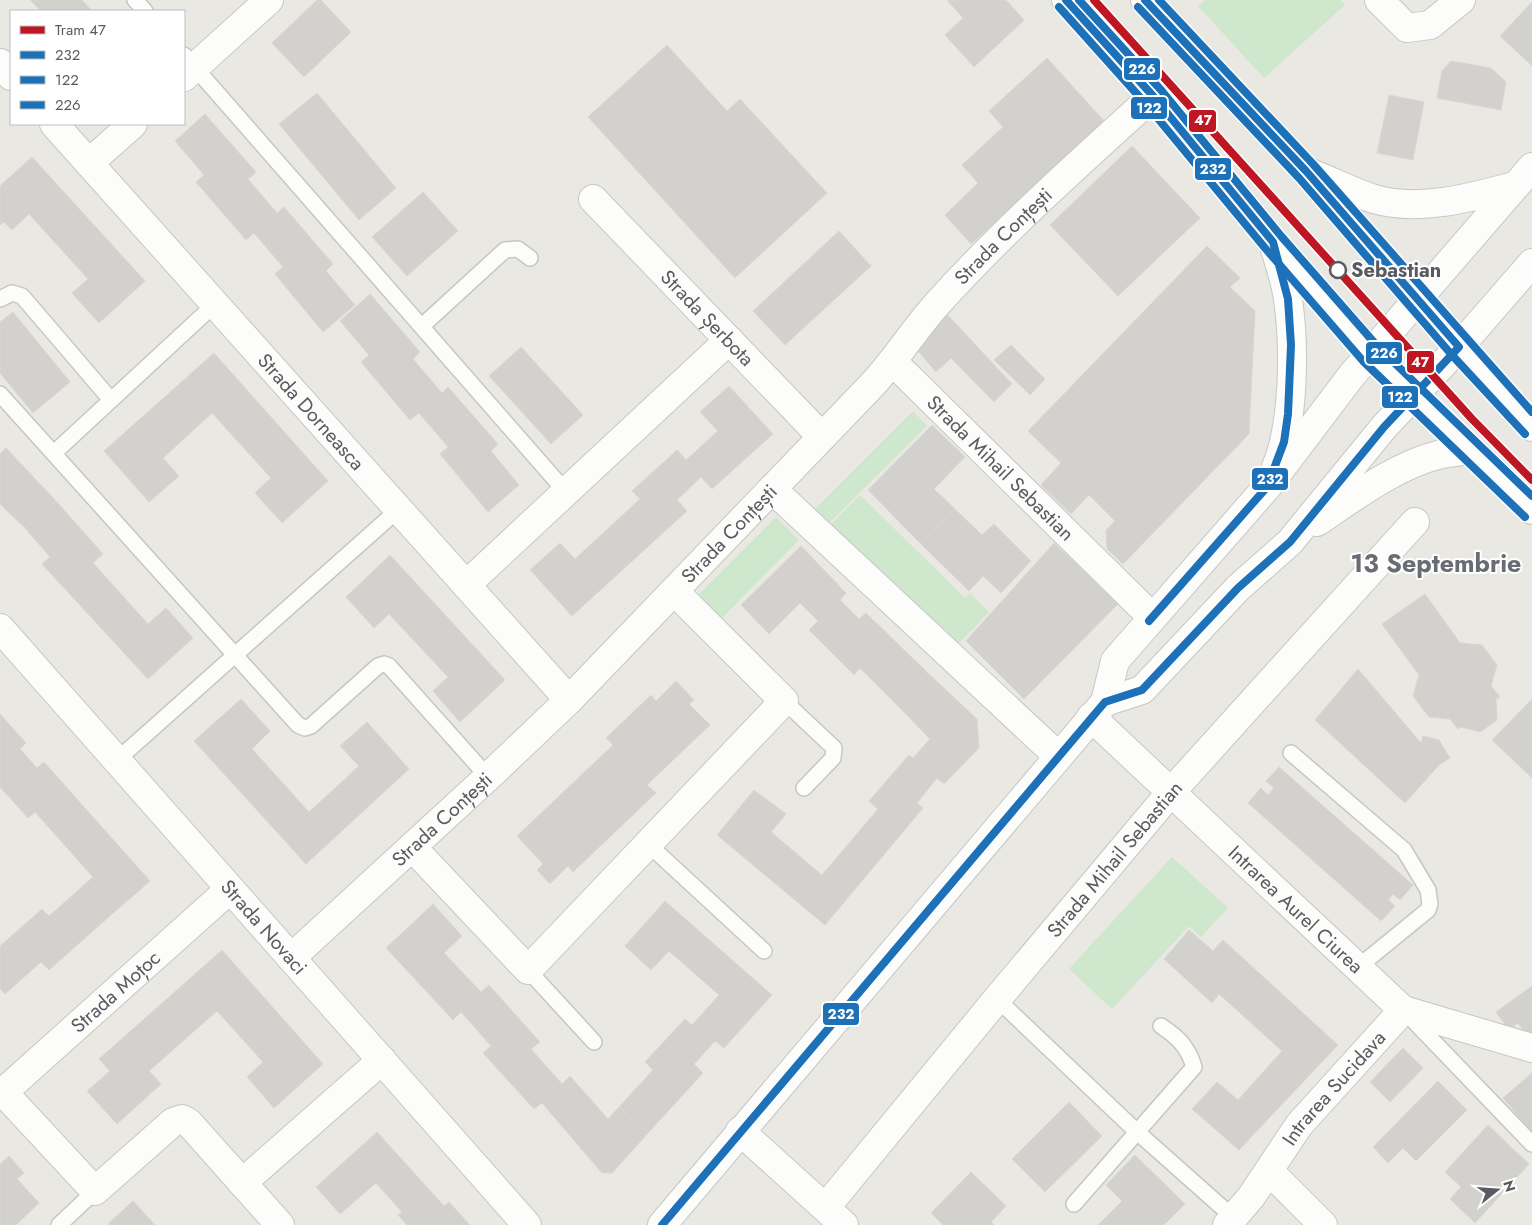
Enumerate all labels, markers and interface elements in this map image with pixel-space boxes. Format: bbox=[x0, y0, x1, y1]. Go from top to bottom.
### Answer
legend bbox=[10, 10, 185, 125]
text: Tram 47 bbox=[55, 19, 106, 41]
text: 232 bbox=[55, 44, 80, 66]
line badge: 226 bbox=[1123, 57, 1161, 81]
text: 226 bbox=[1128, 59, 1156, 79]
text: 122 bbox=[55, 69, 79, 91]
text: 226 bbox=[55, 94, 81, 116]
line badge: 122 bbox=[1130, 96, 1168, 120]
text: 122 bbox=[1136, 98, 1162, 118]
line badge: 47 bbox=[1188, 109, 1217, 133]
text: 47 bbox=[1194, 110, 1213, 130]
line badge: 232 bbox=[1194, 157, 1232, 181]
text: 232 bbox=[1199, 159, 1227, 179]
street label: Strada Conțești bbox=[947, 181, 1059, 291]
place label: Sebastian bbox=[1351, 256, 1441, 285]
marker: Sebastian bbox=[1329, 261, 1347, 279]
street label: Strada Șerbota bbox=[654, 263, 761, 373]
line badge: 226 bbox=[1365, 341, 1403, 365]
text: 226 bbox=[1370, 343, 1398, 363]
street label: Strada Dorneasca bbox=[251, 347, 372, 477]
line badge: 47 bbox=[1406, 350, 1435, 374]
text: 47 bbox=[1411, 352, 1430, 372]
line badge: 122 bbox=[1381, 385, 1419, 409]
text: 122 bbox=[1387, 387, 1413, 407]
street label: Strada Mihail Sebastian bbox=[920, 388, 1081, 547]
line badge: 232 bbox=[1251, 467, 1289, 491]
text: 232 bbox=[1256, 469, 1284, 489]
street label: Strada Conțești bbox=[674, 478, 784, 590]
district label: 13 Septembrie bbox=[1351, 545, 1521, 581]
street label: Strada Conțești bbox=[385, 765, 499, 873]
street label: Strada Mihail Sebastian bbox=[1040, 774, 1189, 944]
street label: Intrarea Aurel Ciurea bbox=[1222, 839, 1370, 980]
street label: Strada Novaci bbox=[214, 873, 314, 981]
street label: Strada Moțoc bbox=[64, 944, 167, 1040]
line badge: 232 bbox=[822, 1002, 860, 1026]
text: 232 bbox=[827, 1004, 855, 1024]
street label: Intrarea Sucidava bbox=[1275, 1024, 1392, 1151]
north arrow bbox=[1472, 1165, 1522, 1215]
text: N bbox=[1498, 1178, 1521, 1194]

